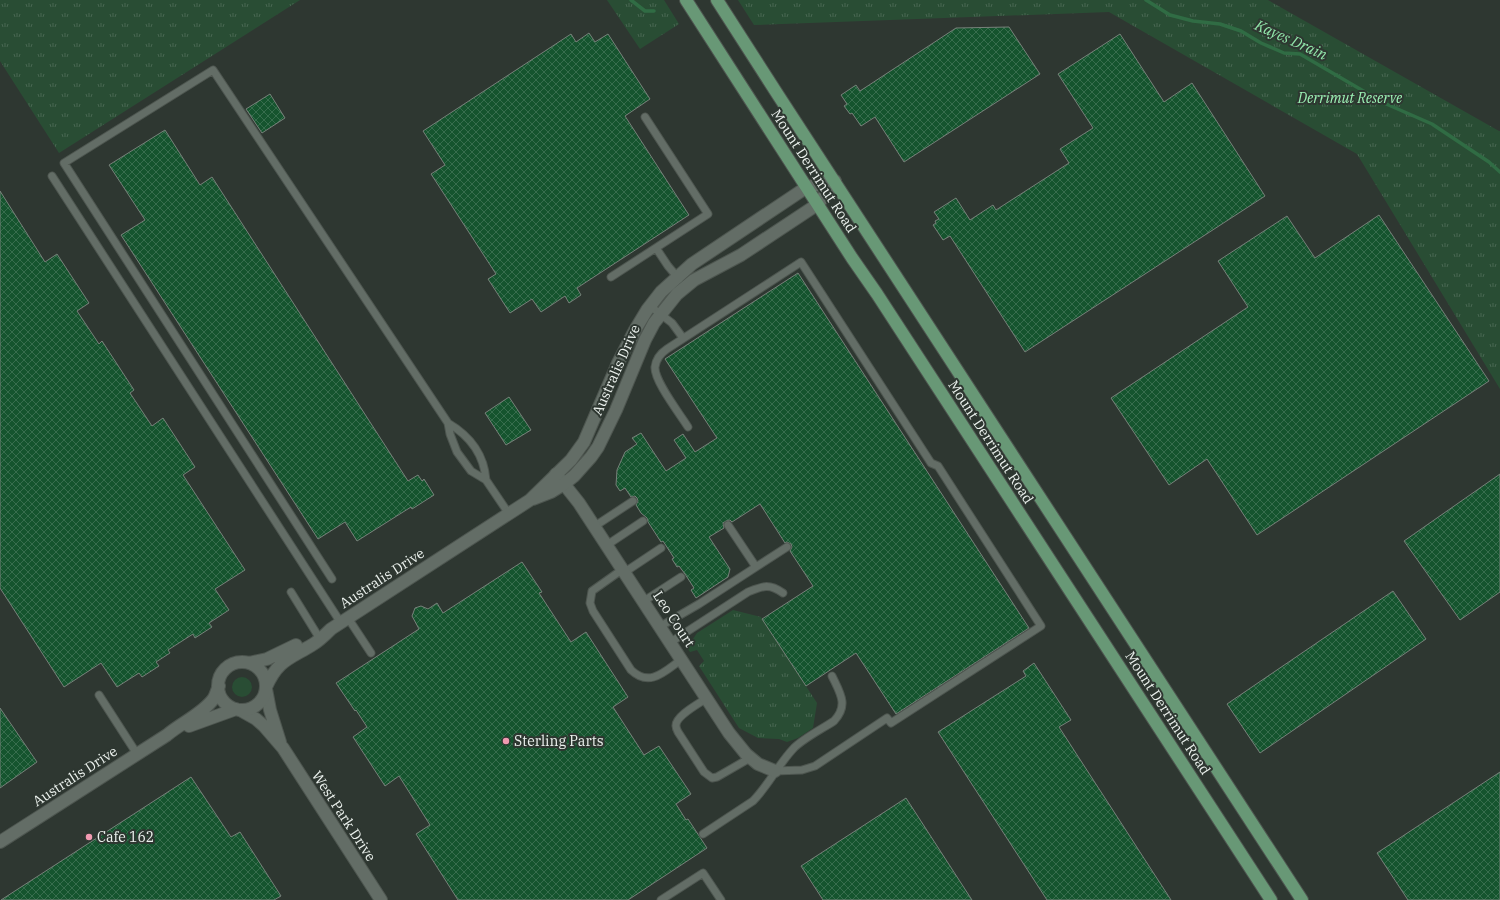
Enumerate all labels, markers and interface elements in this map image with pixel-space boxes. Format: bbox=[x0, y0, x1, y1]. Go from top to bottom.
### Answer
water label: Kayes Drain bbox=[1251, 15, 1331, 64]
park label: Derrimut Reserve bbox=[1297, 89, 1403, 107]
street label: Mount Derrimut Road bbox=[767, 106, 861, 237]
street label: Australis Drive bbox=[588, 322, 644, 418]
street label: Mount Derrimut Road bbox=[944, 377, 1038, 508]
street label: Australis Drive bbox=[336, 544, 428, 612]
street label: Leo Court bbox=[649, 587, 699, 651]
street label: Mount Derrimut Road bbox=[1121, 648, 1215, 779]
place label: Sterling Parts bbox=[514, 732, 604, 750]
marker: Sterling Parts bbox=[501, 736, 511, 746]
street label: Australis Drive bbox=[29, 742, 121, 810]
street label: West Park Drive bbox=[308, 767, 380, 865]
place label: Cafe 162 bbox=[97, 828, 154, 846]
marker: Cafe 162 bbox=[84, 832, 94, 842]

